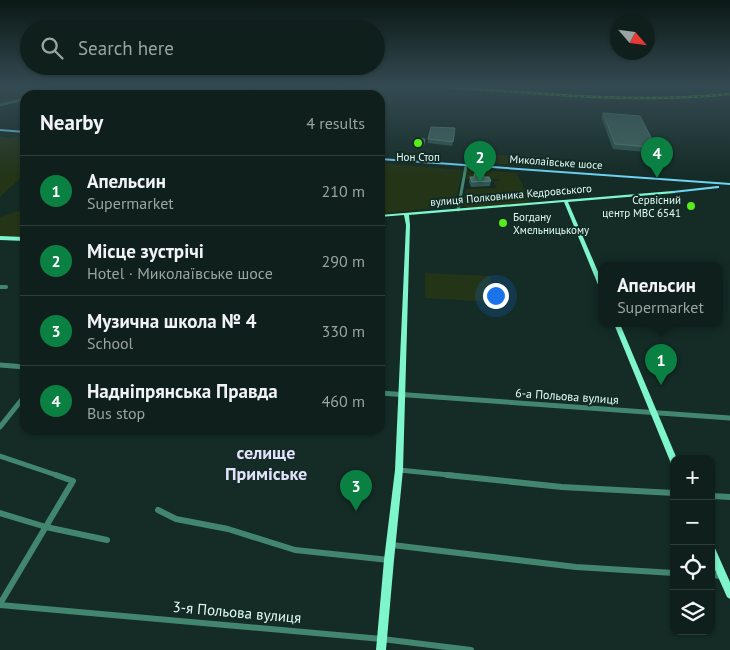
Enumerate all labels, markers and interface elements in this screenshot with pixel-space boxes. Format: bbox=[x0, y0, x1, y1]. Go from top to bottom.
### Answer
north arrow bbox=[610, 15, 655, 60]
search box bbox=[20, 20, 385, 75]
icon: search bbox=[38, 34, 66, 62]
text: Search here bbox=[78, 36, 174, 60]
text: Nearby bbox=[40, 109, 103, 136]
text: 4 results bbox=[306, 113, 365, 133]
marker: Нон Стоп bbox=[412, 137, 424, 149]
pin: 4 bbox=[641, 137, 673, 178]
pin: 2 bbox=[464, 141, 496, 182]
place label: Нон Стоп bbox=[396, 150, 440, 164]
street label: Миколаївське шосе bbox=[509, 152, 603, 172]
text: Апельсин bbox=[87, 169, 166, 193]
text: 1 bbox=[51, 181, 61, 201]
text: 210 m bbox=[322, 181, 365, 201]
street label: вулиця Полковника Кедровського bbox=[429, 181, 593, 209]
text: Supermarket bbox=[87, 193, 174, 213]
place label: Сервісний центр МВС 6541 bbox=[602, 193, 681, 220]
marker: Сервісний центр МВС 6541 bbox=[685, 200, 697, 212]
place label: Богдану Хмельницькому bbox=[513, 210, 590, 237]
marker: Богдану Хмельницькому bbox=[497, 217, 509, 229]
text: Місце зустрічі bbox=[87, 239, 204, 263]
text: 2 bbox=[51, 251, 61, 271]
text: 290 m bbox=[322, 251, 365, 271]
popup bbox=[598, 262, 723, 327]
text: Hotel · Миколаївське шосе bbox=[87, 263, 273, 283]
text: Апельсин bbox=[617, 273, 696, 297]
your location bbox=[483, 283, 509, 309]
text: Supermarket bbox=[617, 297, 704, 317]
text: Музична школа № 4 bbox=[87, 309, 257, 333]
text: 3 bbox=[51, 321, 61, 341]
text: 330 m bbox=[322, 321, 365, 341]
text: School bbox=[87, 333, 133, 353]
pin: 1 bbox=[645, 344, 677, 385]
text: Надніпрянська Правда bbox=[87, 379, 278, 403]
street label: 6-а Польова вулиця bbox=[515, 385, 619, 407]
text: 4 bbox=[51, 391, 61, 411]
text: 460 m bbox=[322, 391, 365, 411]
text: Bus stop bbox=[87, 403, 145, 423]
district label: селище Приміське bbox=[225, 441, 307, 485]
map controls bbox=[670, 455, 715, 635]
button: + bbox=[670, 455, 715, 500]
pin: 3 bbox=[340, 470, 372, 511]
button: − bbox=[670, 500, 715, 545]
button: locate bbox=[670, 545, 715, 590]
button: layers bbox=[670, 590, 715, 635]
street label: 3-я Польова вулиця bbox=[172, 597, 302, 627]

